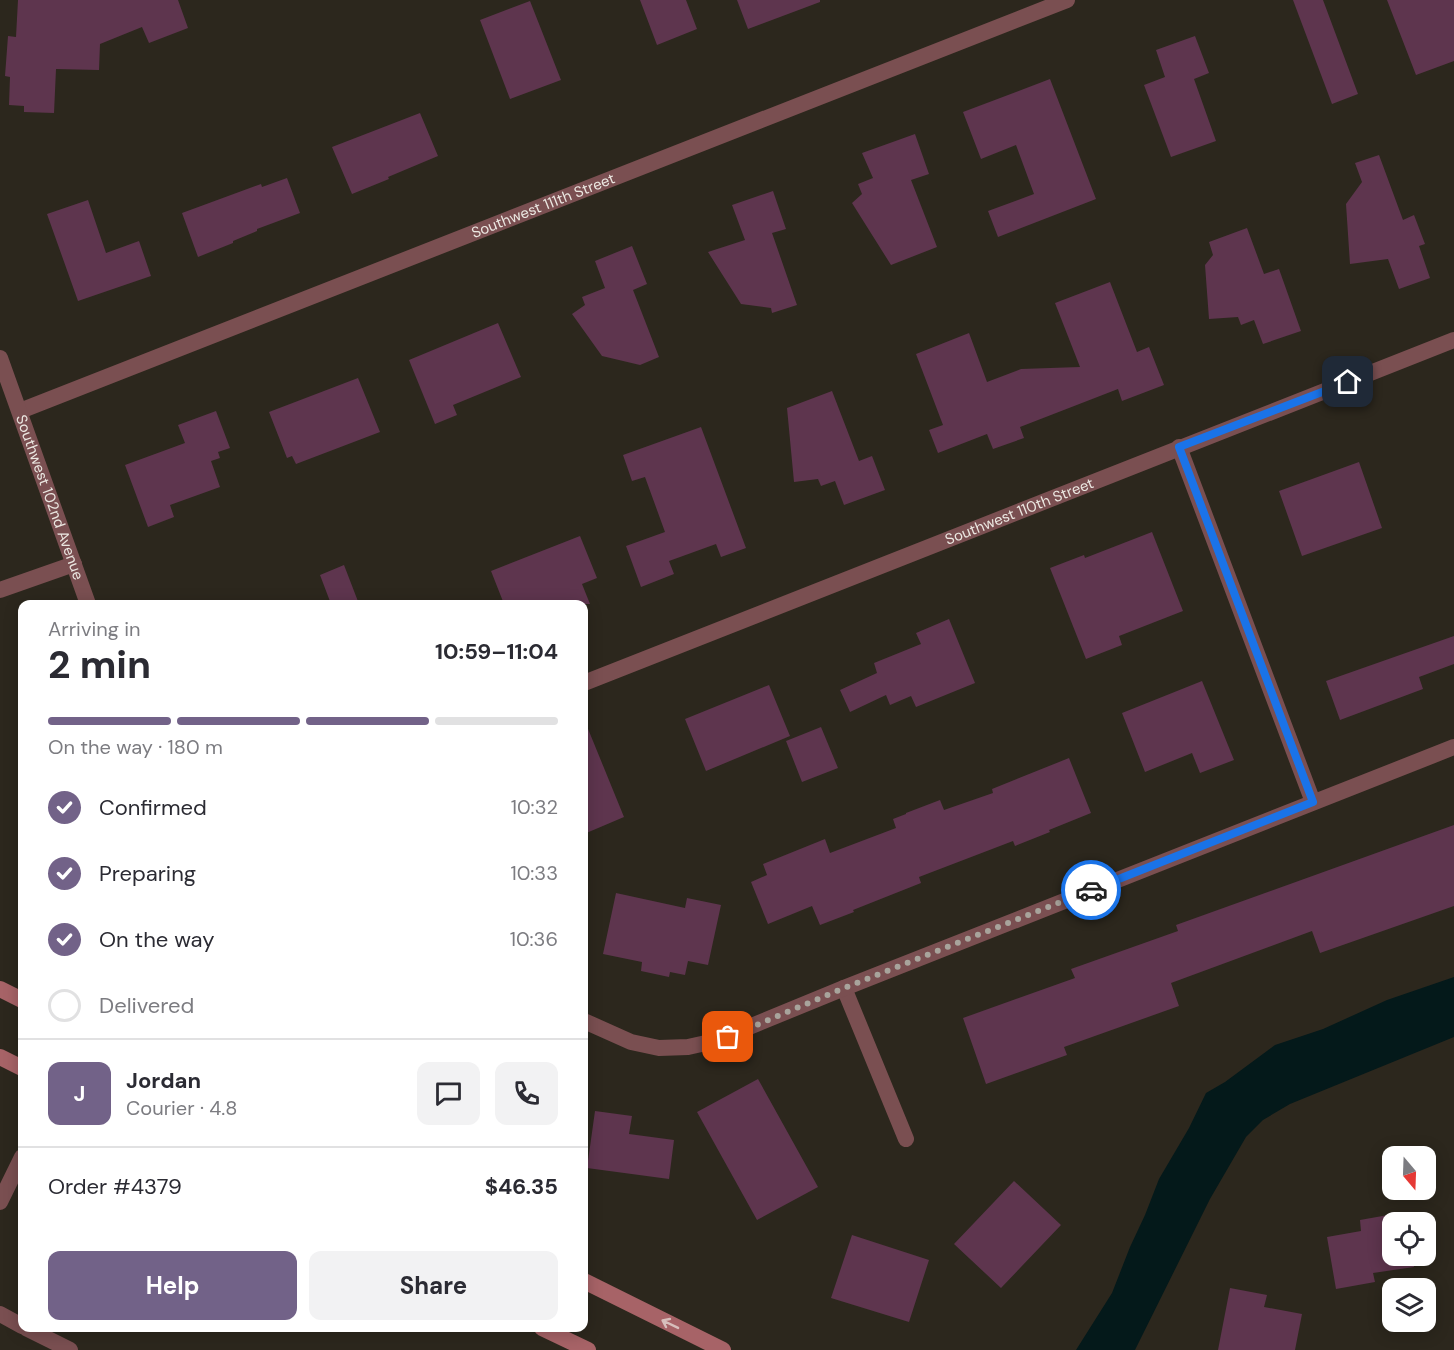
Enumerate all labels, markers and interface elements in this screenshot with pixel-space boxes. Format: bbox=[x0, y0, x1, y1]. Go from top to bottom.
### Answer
street label: Southwest 111th Street bbox=[468, 168, 618, 243]
pin bbox=[1322, 356, 1373, 407]
icon: home bbox=[1331, 365, 1364, 398]
street label: Southwest 102nd Avenue bbox=[11, 412, 89, 583]
street label: Southwest 110th Street bbox=[942, 473, 1097, 550]
text: Arriving in bbox=[48, 616, 140, 642]
text: 10:59–11:04 bbox=[435, 637, 558, 666]
text: 2 min bbox=[48, 639, 151, 690]
text: On the way · 180 m bbox=[48, 734, 223, 760]
icon: check bbox=[48, 791, 81, 824]
text: Confirmed bbox=[99, 793, 207, 822]
text: 10:32 bbox=[511, 794, 558, 820]
icon: check bbox=[48, 857, 81, 890]
text: Preparing bbox=[99, 859, 196, 888]
text: 10:33 bbox=[510, 860, 558, 886]
courier bbox=[1061, 860, 1121, 920]
icon: car bbox=[1075, 874, 1108, 907]
icon: check bbox=[48, 923, 81, 956]
text: On the way bbox=[99, 925, 214, 954]
text: 10:36 bbox=[510, 926, 558, 952]
text: Delivered bbox=[99, 991, 194, 1020]
pin bbox=[702, 1011, 753, 1062]
icon: bag bbox=[711, 1020, 744, 1053]
button: chat bbox=[417, 1062, 480, 1125]
button: phone bbox=[495, 1062, 558, 1125]
text: Jordan bbox=[126, 1066, 201, 1095]
text: J bbox=[74, 1079, 85, 1108]
text: Courier · 4.8 bbox=[126, 1095, 237, 1121]
north arrow bbox=[1382, 1146, 1436, 1200]
map controls bbox=[1382, 1146, 1436, 1332]
text: Order #4379 bbox=[48, 1172, 182, 1201]
text: $46.35 bbox=[485, 1172, 558, 1201]
button: locate bbox=[1382, 1212, 1436, 1266]
button: Help bbox=[48, 1251, 297, 1320]
button: Share bbox=[309, 1251, 558, 1320]
button: layers bbox=[1382, 1278, 1436, 1332]
one-way arrow bbox=[662, 1318, 680, 1329]

